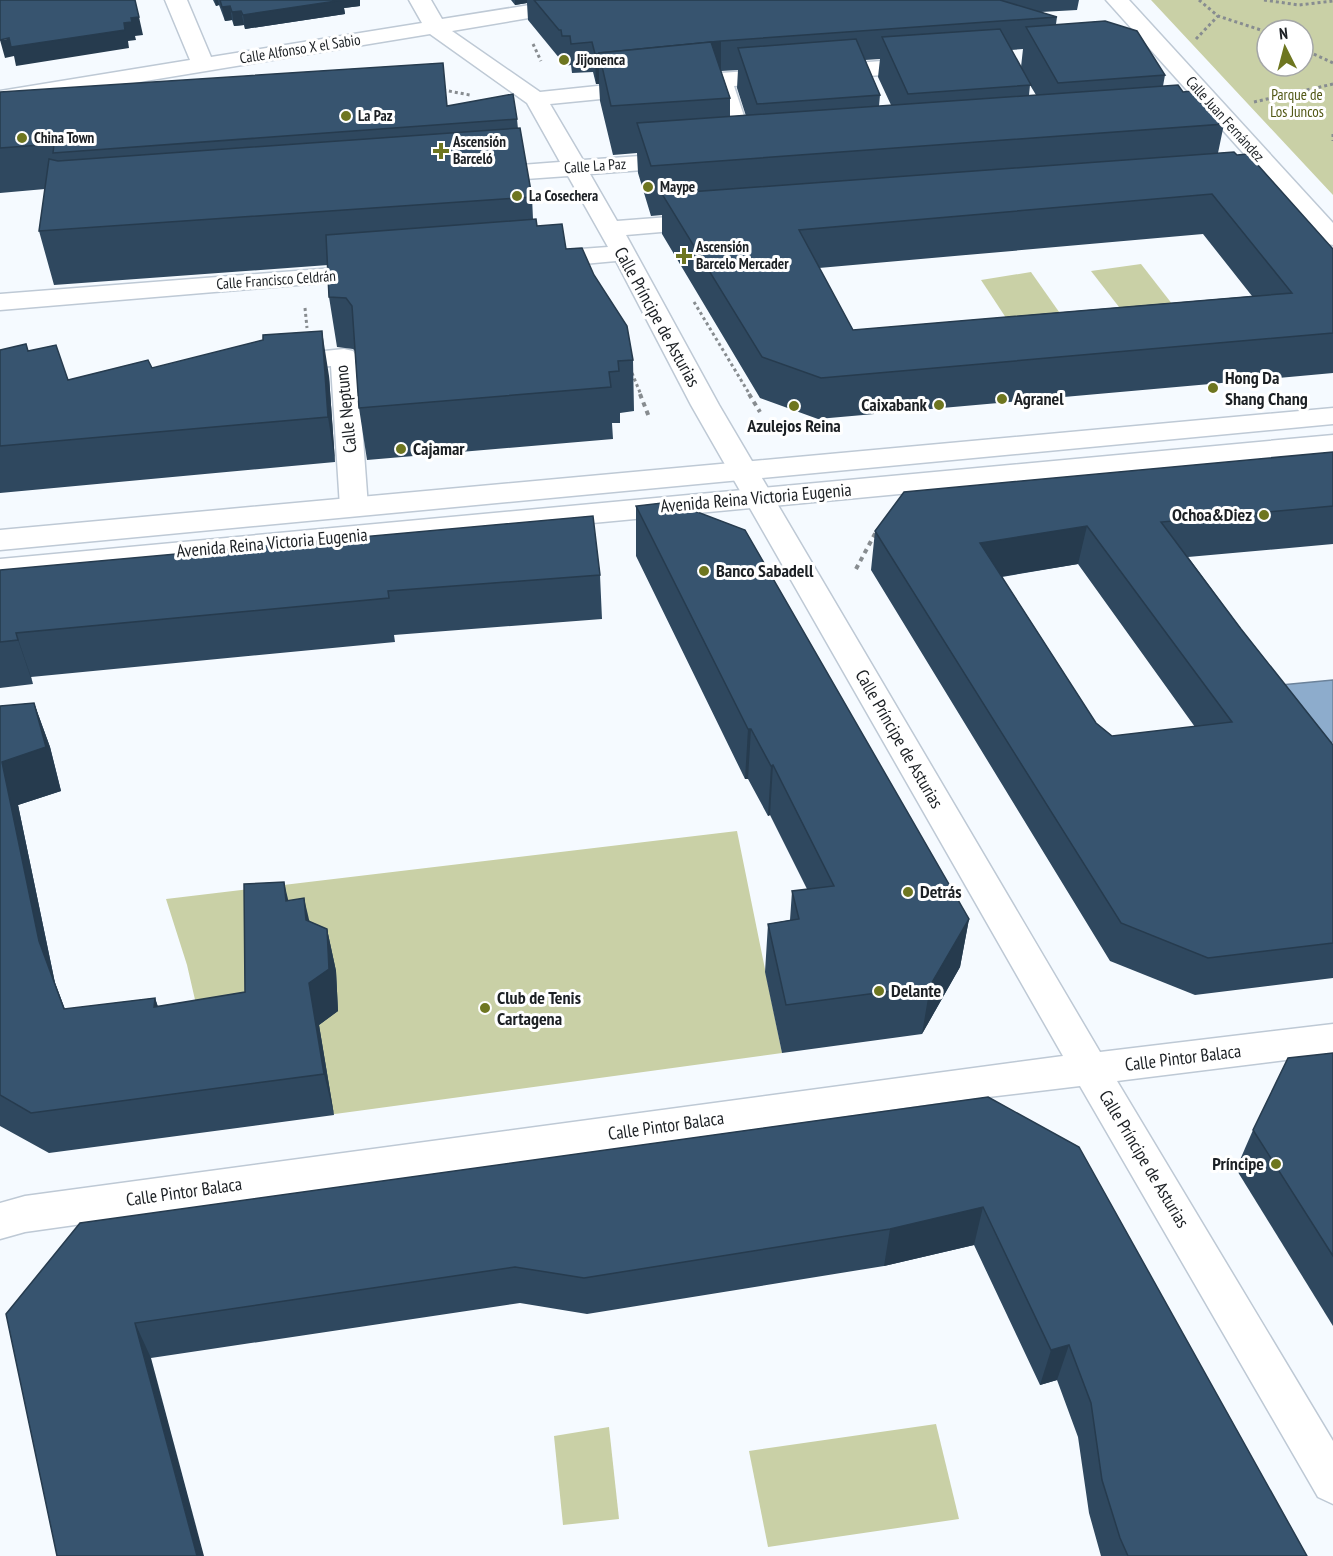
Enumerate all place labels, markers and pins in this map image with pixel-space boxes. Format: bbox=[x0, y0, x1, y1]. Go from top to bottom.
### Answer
place label: Jijonenca bbox=[575, 50, 625, 69]
marker: Jijonenca bbox=[557, 53, 571, 67]
place label: La Paz bbox=[358, 106, 393, 125]
marker: La Paz bbox=[339, 109, 353, 123]
place label: China Town bbox=[34, 128, 95, 147]
marker: China Town bbox=[15, 131, 29, 145]
place label: Ascensión Barceló bbox=[452, 132, 506, 168]
marker: Ascensión Barceló bbox=[434, 144, 448, 158]
place label: Maype bbox=[660, 177, 695, 196]
marker: Maype bbox=[641, 180, 655, 194]
place label: La Cosechera bbox=[529, 186, 598, 205]
marker: La Cosechera bbox=[510, 189, 524, 203]
place label: Ascensión Barcelo Mercader bbox=[695, 237, 789, 273]
marker: Ascensión Barcelo Mercader bbox=[677, 249, 691, 263]
place label: Hong Da Shang Chang bbox=[1225, 366, 1308, 410]
marker: Hong Da Shang Chang bbox=[1206, 381, 1220, 395]
place label: Agranel bbox=[1013, 387, 1064, 410]
marker: Agranel bbox=[995, 392, 1009, 406]
place label: Caixabank bbox=[861, 393, 928, 416]
marker: Caixabank bbox=[932, 398, 946, 412]
marker: Azulejos Reina bbox=[787, 399, 801, 413]
place label: Azulejos Reina bbox=[746, 414, 841, 437]
place label: Cajamar bbox=[413, 437, 465, 460]
marker: Cajamar bbox=[394, 442, 408, 456]
place label: Ochoa&Diez bbox=[1172, 503, 1252, 526]
marker: Ochoa&Diez bbox=[1257, 508, 1271, 522]
place label: Banco Sabadell bbox=[716, 559, 814, 582]
marker: Banco Sabadell bbox=[697, 564, 711, 578]
place label: Detrás bbox=[920, 880, 962, 903]
marker: Detrás bbox=[901, 885, 915, 899]
place label: Delante bbox=[891, 979, 941, 1002]
marker: Delante bbox=[872, 984, 886, 998]
place label: Club de Tenis Cartagena bbox=[497, 986, 581, 1030]
marker: Club de Tenis Cartagena bbox=[478, 1001, 492, 1015]
place label: Príncipe bbox=[1212, 1152, 1264, 1175]
marker: Príncipe bbox=[1269, 1157, 1283, 1171]

